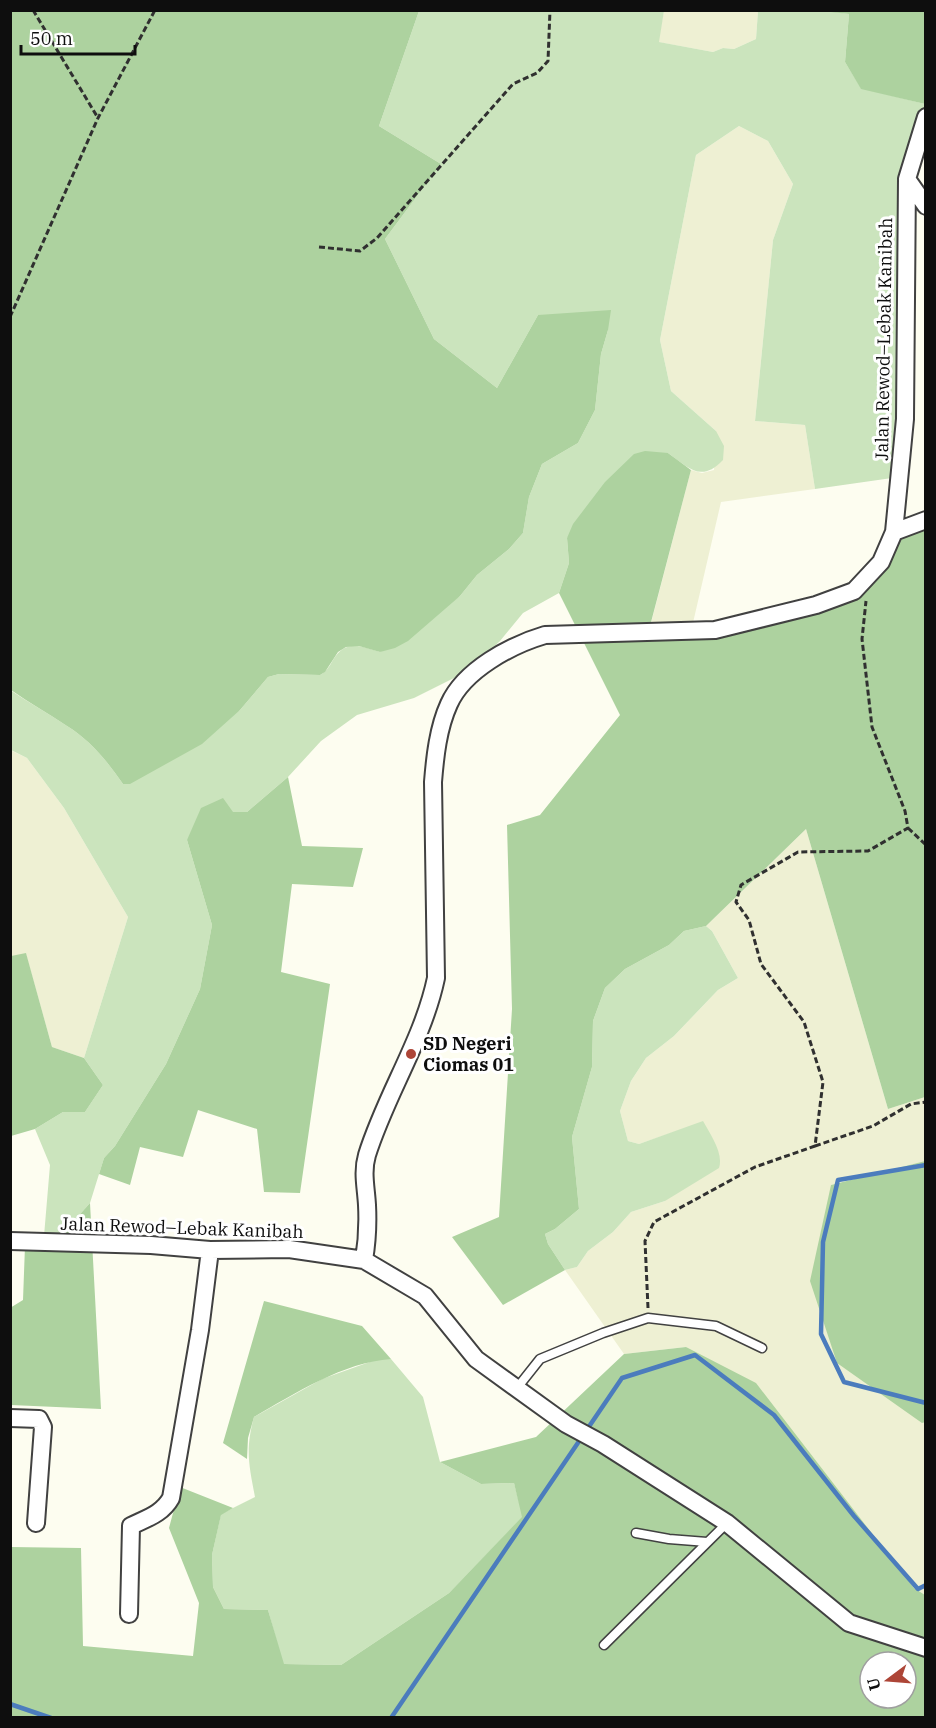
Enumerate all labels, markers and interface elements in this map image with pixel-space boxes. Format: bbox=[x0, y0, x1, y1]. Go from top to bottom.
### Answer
scale bar bbox=[21, 18, 135, 56]
text: 50 m bbox=[30, 27, 73, 50]
street label: Jalan Rewod–Lebak Kanibah bbox=[870, 217, 897, 461]
place label: SD Negeri Ciomas 01 bbox=[423, 1032, 514, 1076]
marker: SD Negeri Ciomas 01 bbox=[404, 1047, 418, 1061]
street label: Jalan Rewod–Lebak Kanibah bbox=[60, 1212, 304, 1243]
north arrow bbox=[858, 1650, 918, 1710]
text: U bbox=[862, 1675, 885, 1693]

